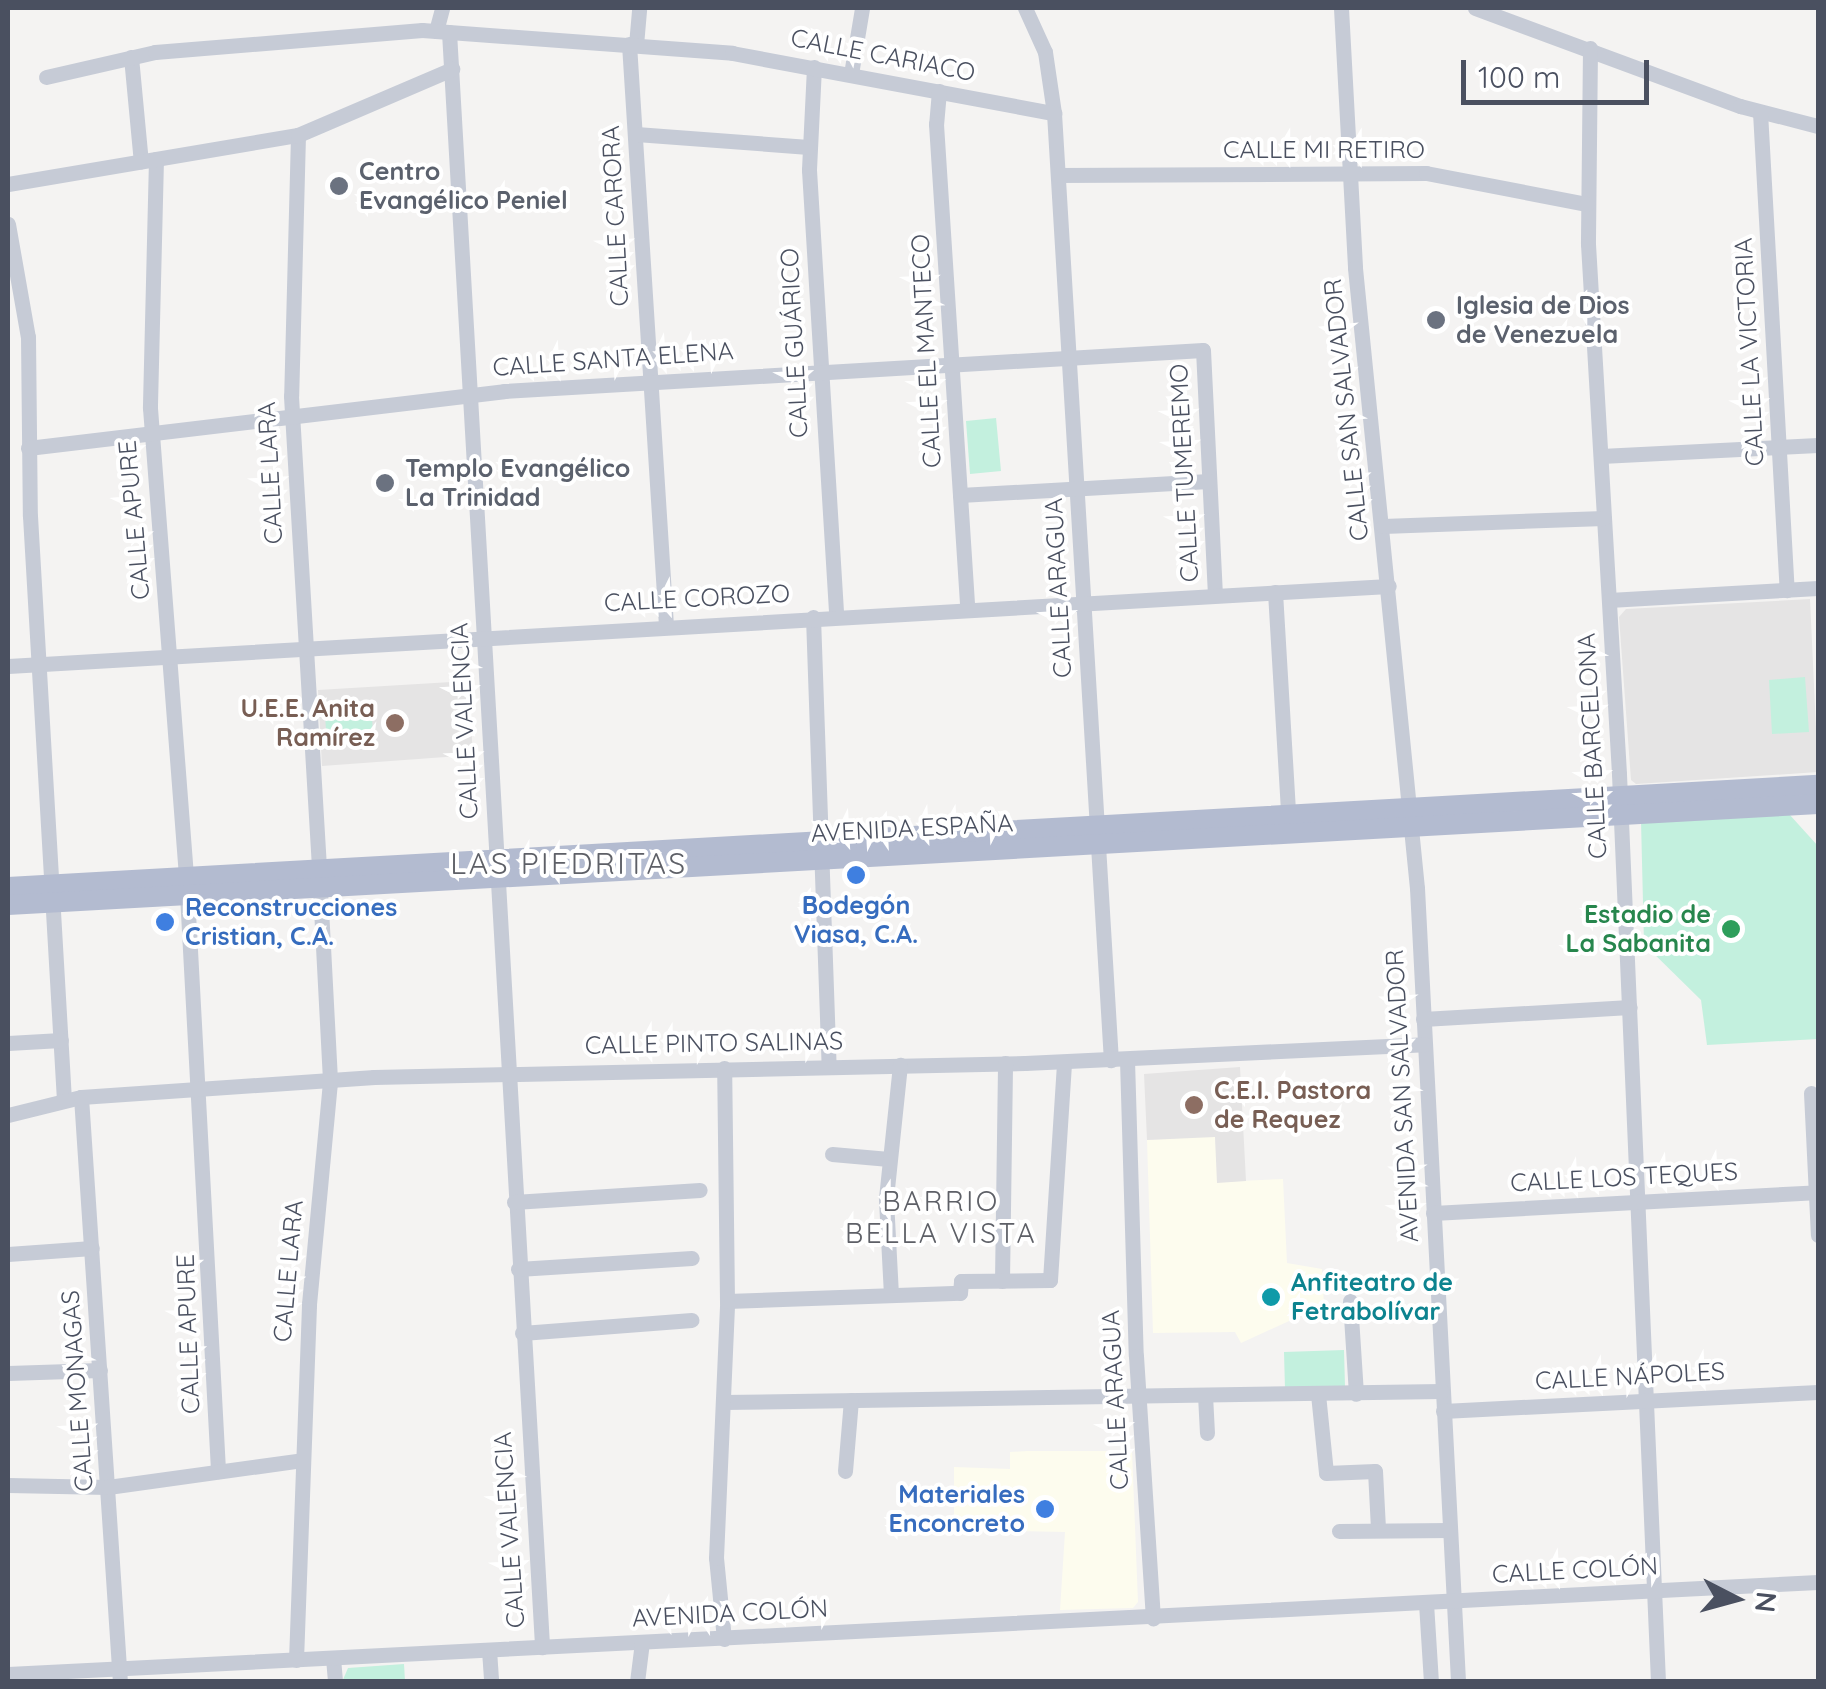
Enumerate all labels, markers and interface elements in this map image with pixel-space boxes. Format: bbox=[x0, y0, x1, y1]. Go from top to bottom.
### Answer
street label: CALLE CARIACO bbox=[788, 22, 978, 88]
scale bar bbox=[1466, 40, 1654, 102]
text: 100 m bbox=[1478, 58, 1560, 96]
street label: CALLE CARORA bbox=[595, 125, 635, 307]
street label: CALLE MI RETIRO bbox=[1223, 134, 1425, 164]
place label: Centro Evangélico Peniel bbox=[359, 157, 568, 216]
marker: Centro Evangélico Peniel bbox=[328, 175, 350, 197]
street label: CALLE EL MANTECO bbox=[905, 233, 947, 469]
street label: CALLE LA VICTORIA bbox=[1728, 237, 1770, 467]
street label: CALLE GUÁRICO bbox=[774, 247, 814, 439]
street label: CALLE SAN SALVADOR bbox=[1317, 277, 1375, 543]
place label: Iglesia de Dios de Venezuela bbox=[1456, 291, 1630, 350]
marker: Iglesia de Dios de Venezuela bbox=[1425, 309, 1447, 331]
street label: CALLE SANTA ELENA bbox=[492, 336, 734, 382]
street label: CALLE TUMEREMO bbox=[1163, 363, 1205, 583]
street label: CALLE LARA bbox=[251, 401, 289, 545]
street label: CALLE APURE bbox=[112, 439, 156, 601]
place label: Templo Evangélico La Trinidad bbox=[405, 454, 630, 513]
marker: Templo Evangélico La Trinidad bbox=[374, 472, 396, 494]
street label: CALLE ARAGUA bbox=[1038, 497, 1078, 679]
street label: CALLE COROZO bbox=[603, 578, 791, 618]
street label: CALLE VALENCIA bbox=[444, 622, 484, 820]
street label: CALLE BARCELONA bbox=[1571, 632, 1613, 860]
place label: U.E.E. Anita Ramírez bbox=[240, 694, 375, 753]
marker: U.E.E. Anita Ramírez bbox=[384, 712, 406, 734]
street label: AVENIDA ESPAÑA bbox=[810, 808, 1014, 848]
district label: LAS PIEDRITAS bbox=[450, 845, 688, 881]
marker: Bodegón Viasa, C.A. bbox=[845, 864, 867, 886]
place label: Bodegón Viasa, C.A. bbox=[794, 891, 918, 950]
place label: Reconstrucciones Cristian, C.A. bbox=[185, 893, 397, 952]
place label: Estadio de La Sabanita bbox=[1566, 900, 1711, 959]
marker: Reconstrucciones Cristian, C.A. bbox=[154, 911, 176, 933]
marker: Estadio de La Sabanita bbox=[1720, 918, 1742, 940]
street label: AVENIDA SAN SALVADOR bbox=[1379, 949, 1425, 1243]
street label: CALLE PINTO SALINAS bbox=[585, 1026, 843, 1060]
place label: C.E.I. Pastora de Requez bbox=[1214, 1076, 1371, 1135]
marker: C.E.I. Pastora de Requez bbox=[1183, 1094, 1205, 1116]
street label: CALLE LOS TEQUES bbox=[1509, 1156, 1739, 1198]
district label: BARRIO BELLA VISTA bbox=[845, 1184, 1037, 1250]
street label: CALLE LARA bbox=[267, 1199, 309, 1343]
street label: CALLE APURE bbox=[170, 1254, 206, 1414]
place label: Anfiteatro de Fetrabolívar bbox=[1291, 1268, 1453, 1327]
marker: Anfiteatro de Fetrabolívar bbox=[1260, 1286, 1282, 1308]
street label: CALLE MONAGAS bbox=[55, 1289, 99, 1493]
street label: CALLE ARAGUA bbox=[1095, 1309, 1135, 1491]
street label: CALLE NÁPOLES bbox=[1534, 1356, 1726, 1396]
street label: CALLE VALENCIA bbox=[487, 1431, 531, 1629]
place label: Materiales Enconcreto bbox=[889, 1480, 1025, 1539]
marker: Materiales Enconcreto bbox=[1034, 1498, 1056, 1520]
north arrow bbox=[1686, 1549, 1786, 1649]
street label: CALLE COLÓN bbox=[1491, 1551, 1659, 1589]
text: N bbox=[1748, 1590, 1785, 1614]
street label: AVENIDA COLÓN bbox=[631, 1593, 829, 1633]

